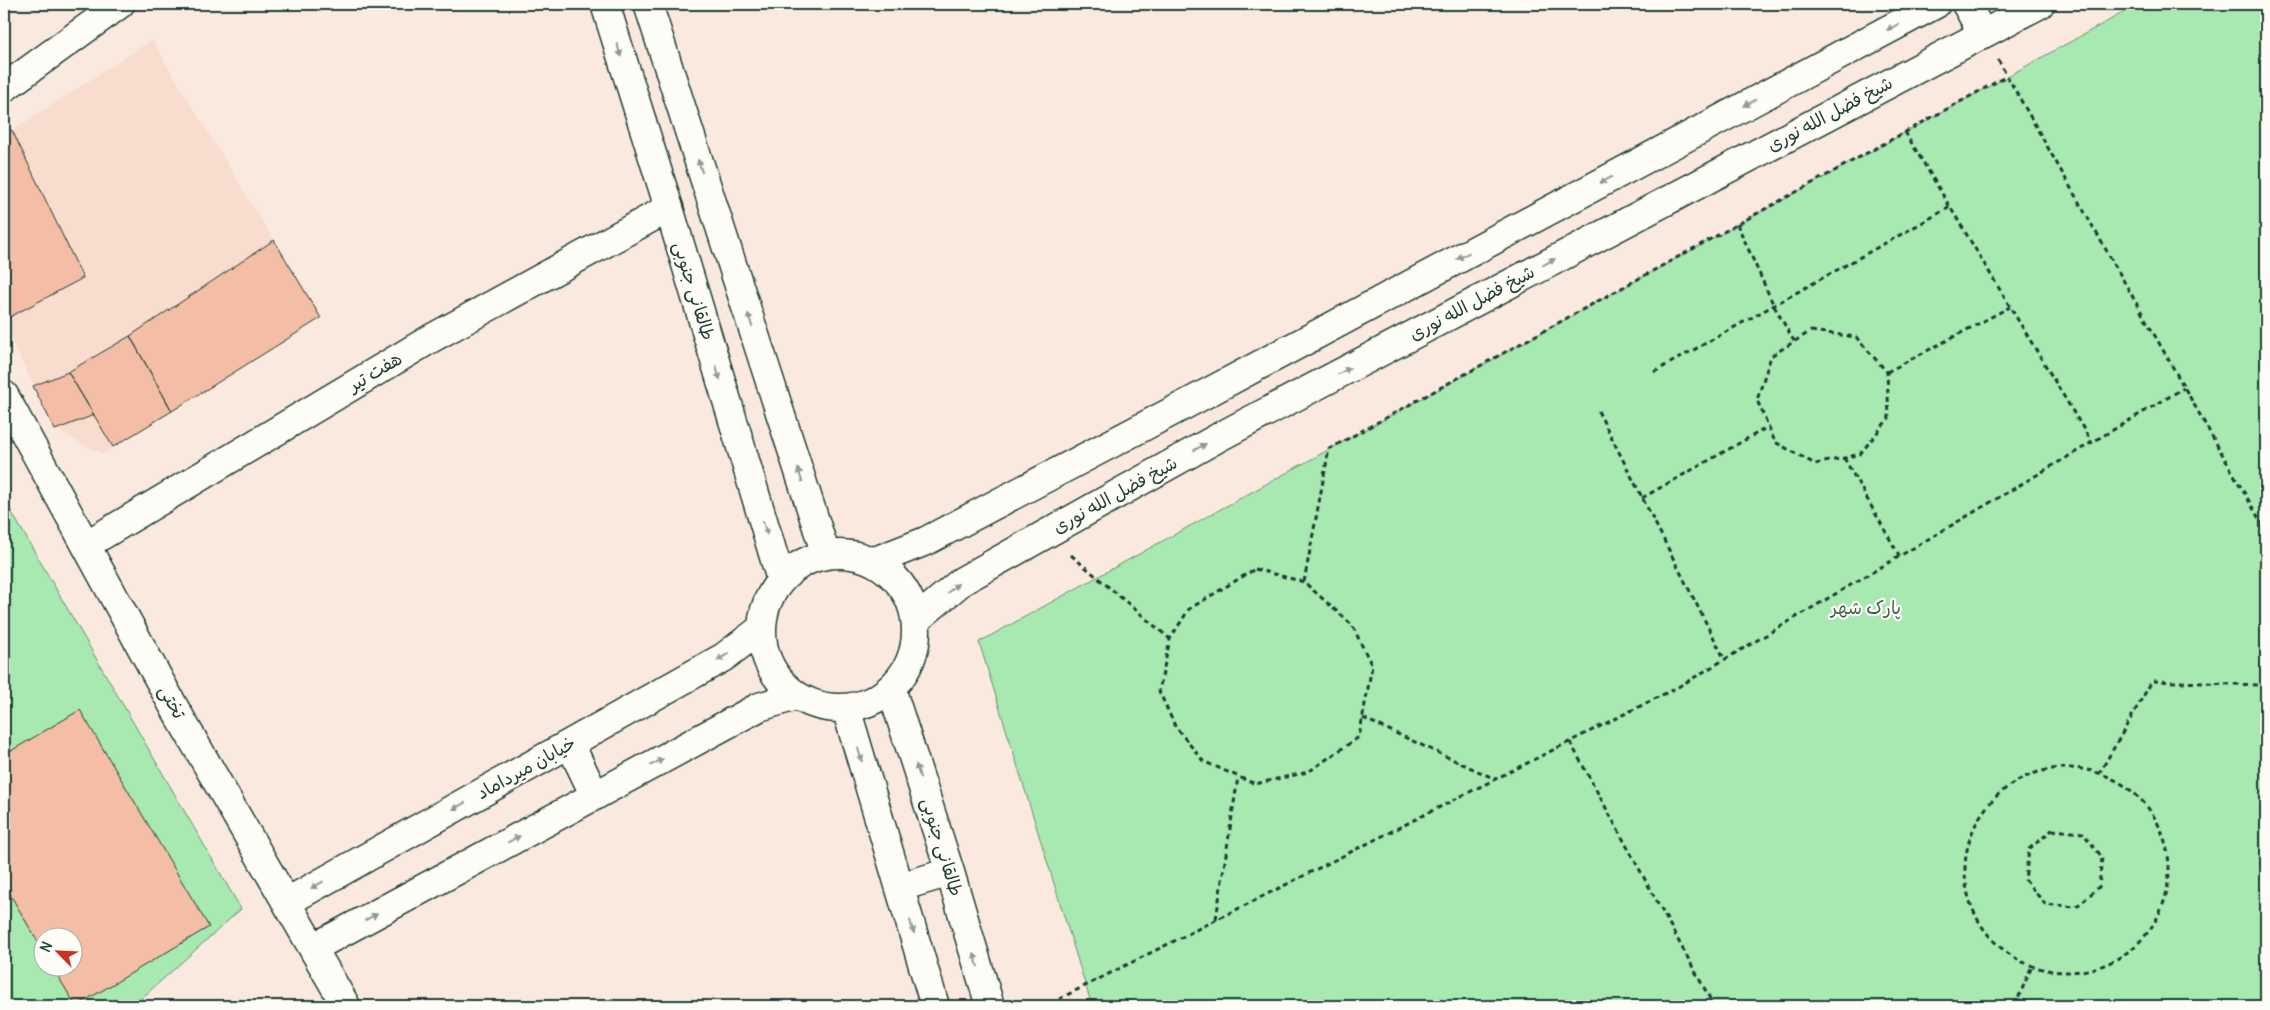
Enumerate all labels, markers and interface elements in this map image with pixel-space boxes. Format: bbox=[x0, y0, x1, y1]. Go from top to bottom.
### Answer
one-way arrow bbox=[1886, 23, 1900, 31]
one-way arrow bbox=[616, 43, 624, 58]
street label: شیخ فضل الله نوری bbox=[1763, 71, 1897, 157]
one-way arrow bbox=[1742, 99, 1757, 107]
one-way arrow bbox=[696, 158, 703, 173]
one-way arrow bbox=[1599, 176, 1614, 184]
street label: طالقانی جنوبی bbox=[668, 239, 720, 343]
one-way arrow bbox=[1456, 252, 1470, 261]
one-way arrow bbox=[1542, 258, 1557, 266]
street label: شیخ فضل الله نوری bbox=[1405, 260, 1539, 346]
one-way arrow bbox=[746, 313, 753, 328]
street label: هفت تیر bbox=[342, 347, 406, 398]
one-way arrow bbox=[715, 365, 723, 380]
one-way arrow bbox=[1337, 367, 1351, 375]
one-way arrow bbox=[1194, 443, 1207, 452]
street label: شیخ فضل الله نوری bbox=[1048, 451, 1182, 539]
one-way arrow bbox=[796, 467, 804, 482]
one-way arrow bbox=[762, 521, 770, 536]
one-way arrow bbox=[946, 582, 958, 594]
park label: پارک شهر bbox=[1829, 596, 1901, 620]
one-way arrow bbox=[716, 653, 729, 662]
street label: تختی bbox=[154, 681, 191, 723]
street label: خیابان میرداماد bbox=[472, 731, 579, 804]
one-way arrow bbox=[857, 748, 865, 763]
one-way arrow bbox=[650, 758, 664, 766]
one-way arrow bbox=[914, 763, 922, 778]
street label: طالقانی جنوبی bbox=[916, 795, 968, 899]
one-way arrow bbox=[452, 801, 466, 810]
one-way arrow bbox=[507, 835, 521, 843]
one-way arrow bbox=[310, 881, 325, 889]
one-way arrow bbox=[364, 913, 378, 921]
one-way arrow bbox=[908, 920, 916, 935]
north arrow bbox=[32, 928, 82, 978]
text: N bbox=[36, 939, 56, 955]
one-way arrow bbox=[972, 952, 980, 967]

